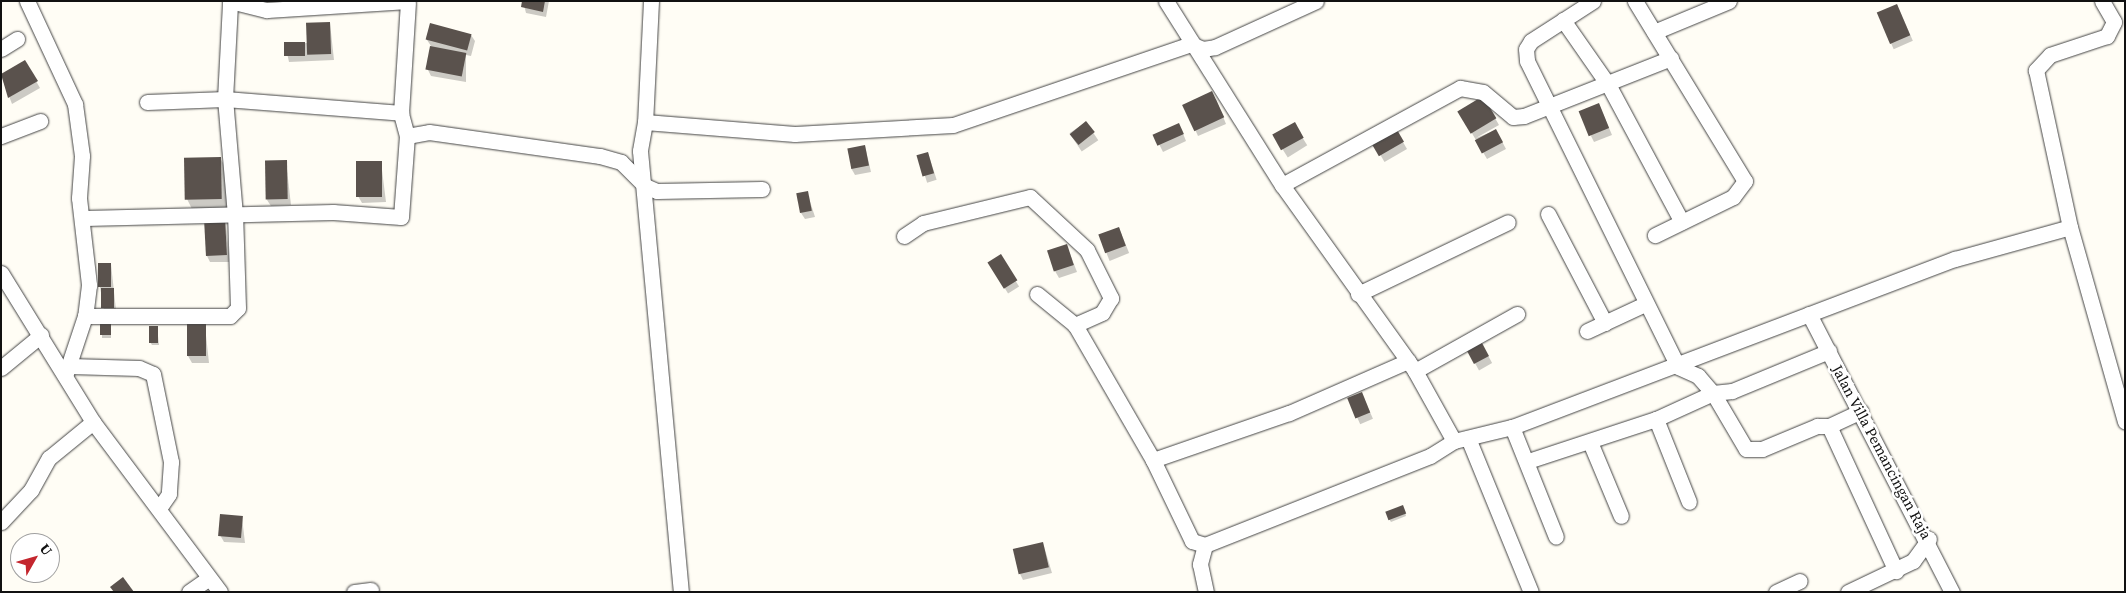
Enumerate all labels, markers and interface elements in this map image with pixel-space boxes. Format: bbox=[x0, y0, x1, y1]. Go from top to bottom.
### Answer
street label: Jalan Villa Pemancingan Raja bbox=[1828, 362, 1936, 542]
north arrow bbox=[10, 533, 60, 583]
text: U bbox=[35, 539, 57, 560]

